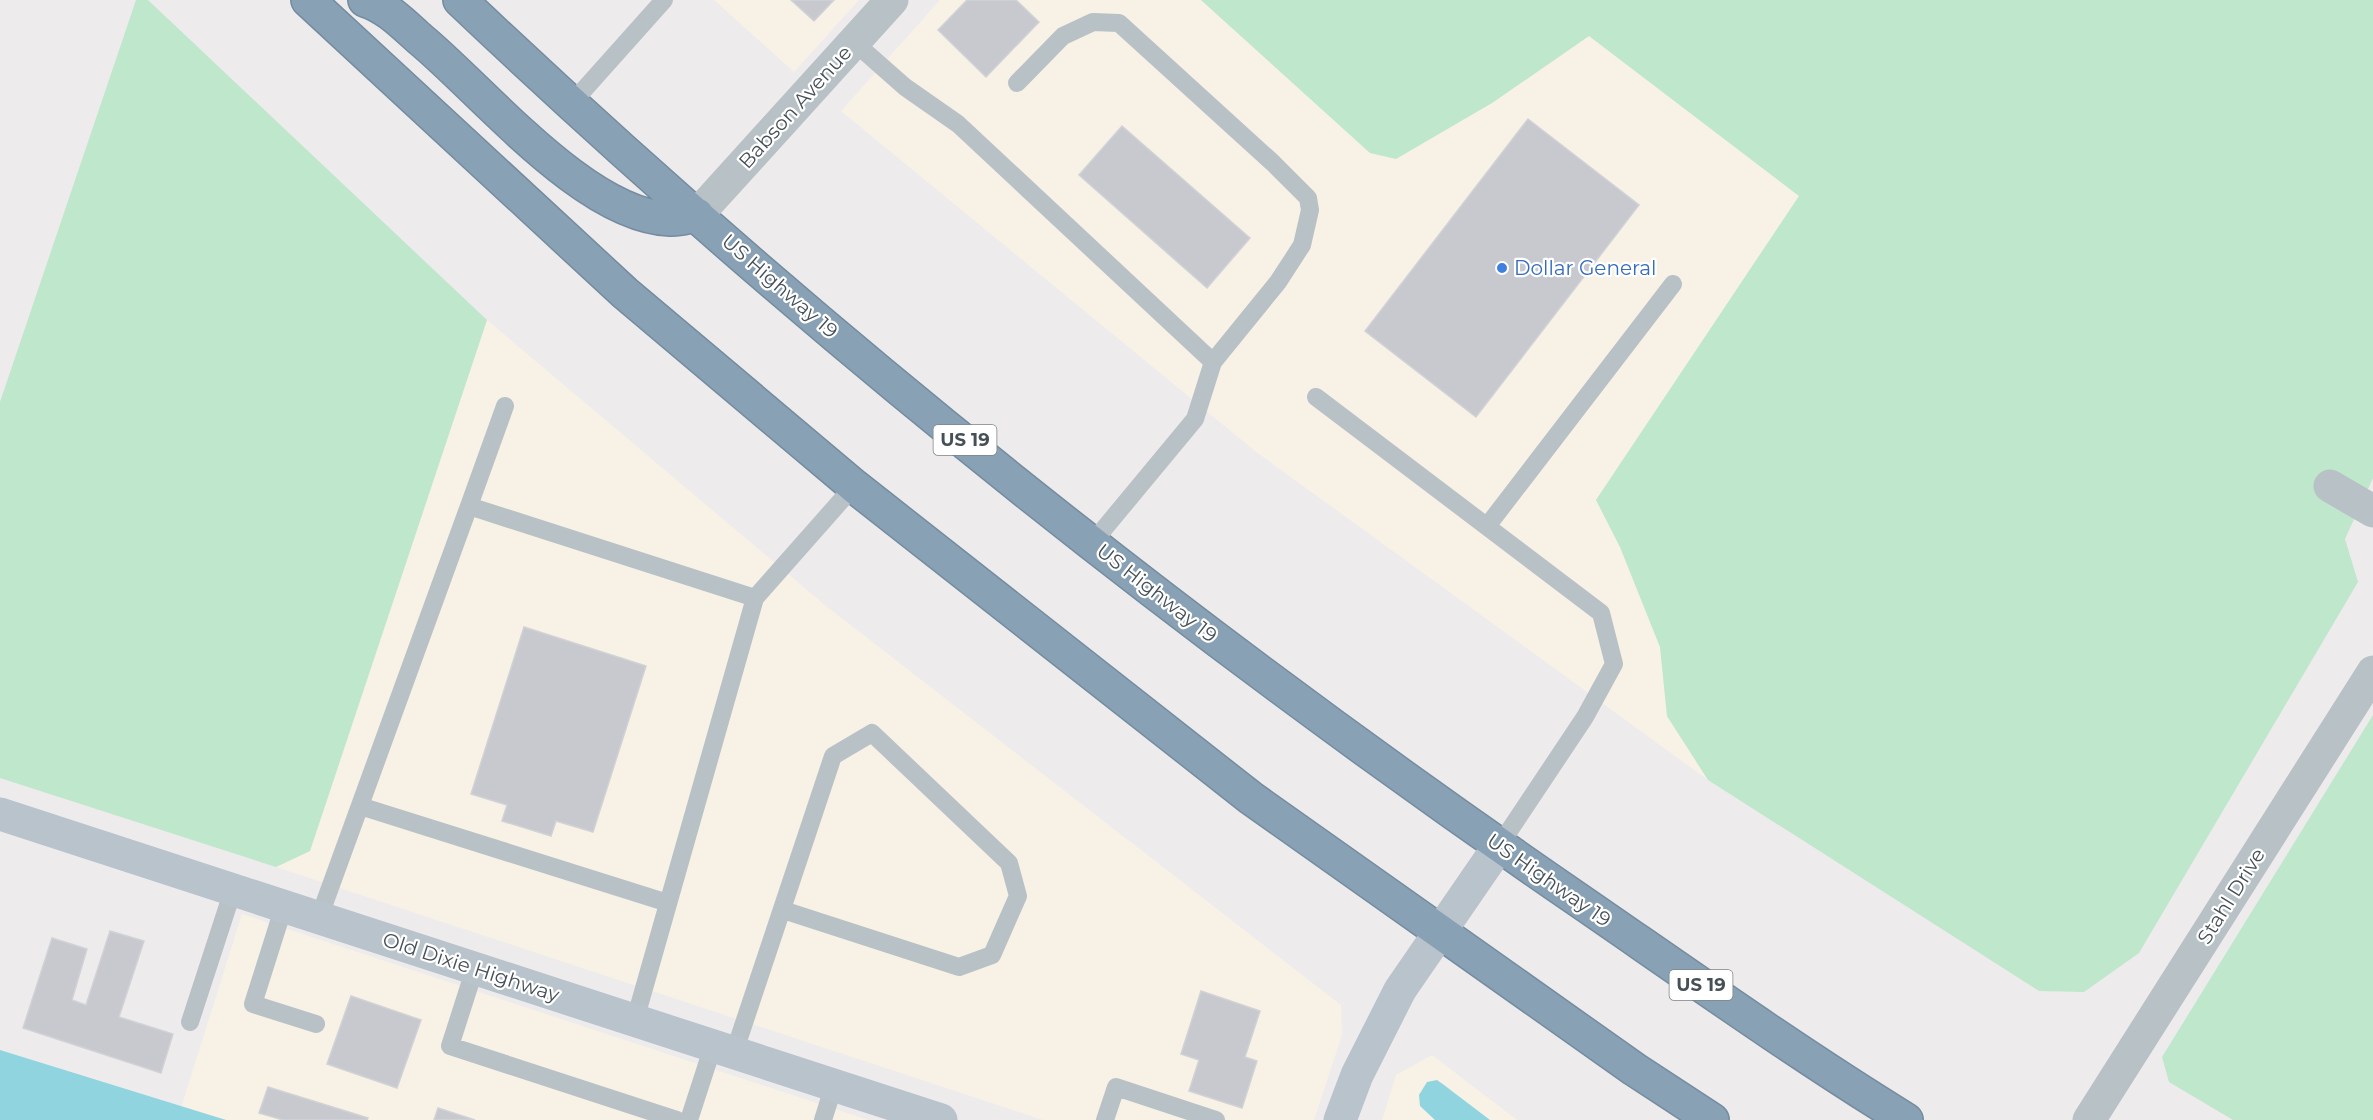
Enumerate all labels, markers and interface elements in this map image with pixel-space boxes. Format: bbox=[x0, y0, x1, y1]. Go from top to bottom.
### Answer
street label: Babson Avenue bbox=[734, 41, 856, 173]
street label: US Highway 19 bbox=[717, 229, 843, 343]
place label: Dollar General bbox=[1514, 256, 1656, 280]
marker: Dollar General bbox=[1495, 261, 1509, 275]
road number: US 19 bbox=[934, 425, 996, 455]
street label: US Highway 19 bbox=[1092, 539, 1222, 647]
street label: US Highway 19 bbox=[1482, 828, 1616, 932]
street label: Stahl Drive bbox=[2192, 844, 2270, 948]
street label: Old Dixie Highway bbox=[380, 927, 563, 1007]
road number: US 19 bbox=[1670, 970, 1732, 1000]

